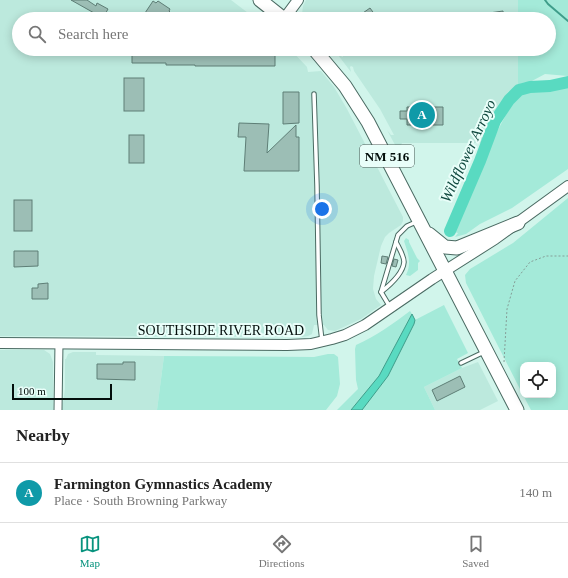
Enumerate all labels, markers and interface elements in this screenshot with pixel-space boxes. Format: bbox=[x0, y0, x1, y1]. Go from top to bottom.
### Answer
search box bbox=[12, 12, 556, 56]
icon: search bbox=[26, 23, 48, 45]
text: Search here bbox=[58, 26, 128, 42]
water label: Wildflower Arroyo bbox=[437, 97, 499, 205]
pin: A bbox=[409, 100, 435, 130]
road number: NM 516 bbox=[360, 145, 414, 167]
your location bbox=[312, 199, 332, 219]
street label: SOUTHSIDE RIVER ROAD bbox=[138, 323, 304, 338]
map controls bbox=[520, 362, 556, 398]
button: locate bbox=[520, 362, 556, 398]
scale bar bbox=[12, 382, 112, 401]
text: 100 m bbox=[18, 385, 46, 397]
text: Nearby bbox=[16, 426, 70, 445]
text: Farmington Gymnastics Academy bbox=[54, 476, 272, 492]
text: A bbox=[24, 485, 34, 500]
text: 140 m bbox=[519, 485, 552, 500]
text: Place · South Browning Parkway bbox=[54, 493, 227, 508]
tab: Map bbox=[79, 533, 101, 569]
tab: Directions bbox=[259, 533, 304, 569]
tab: Saved bbox=[462, 533, 489, 569]

